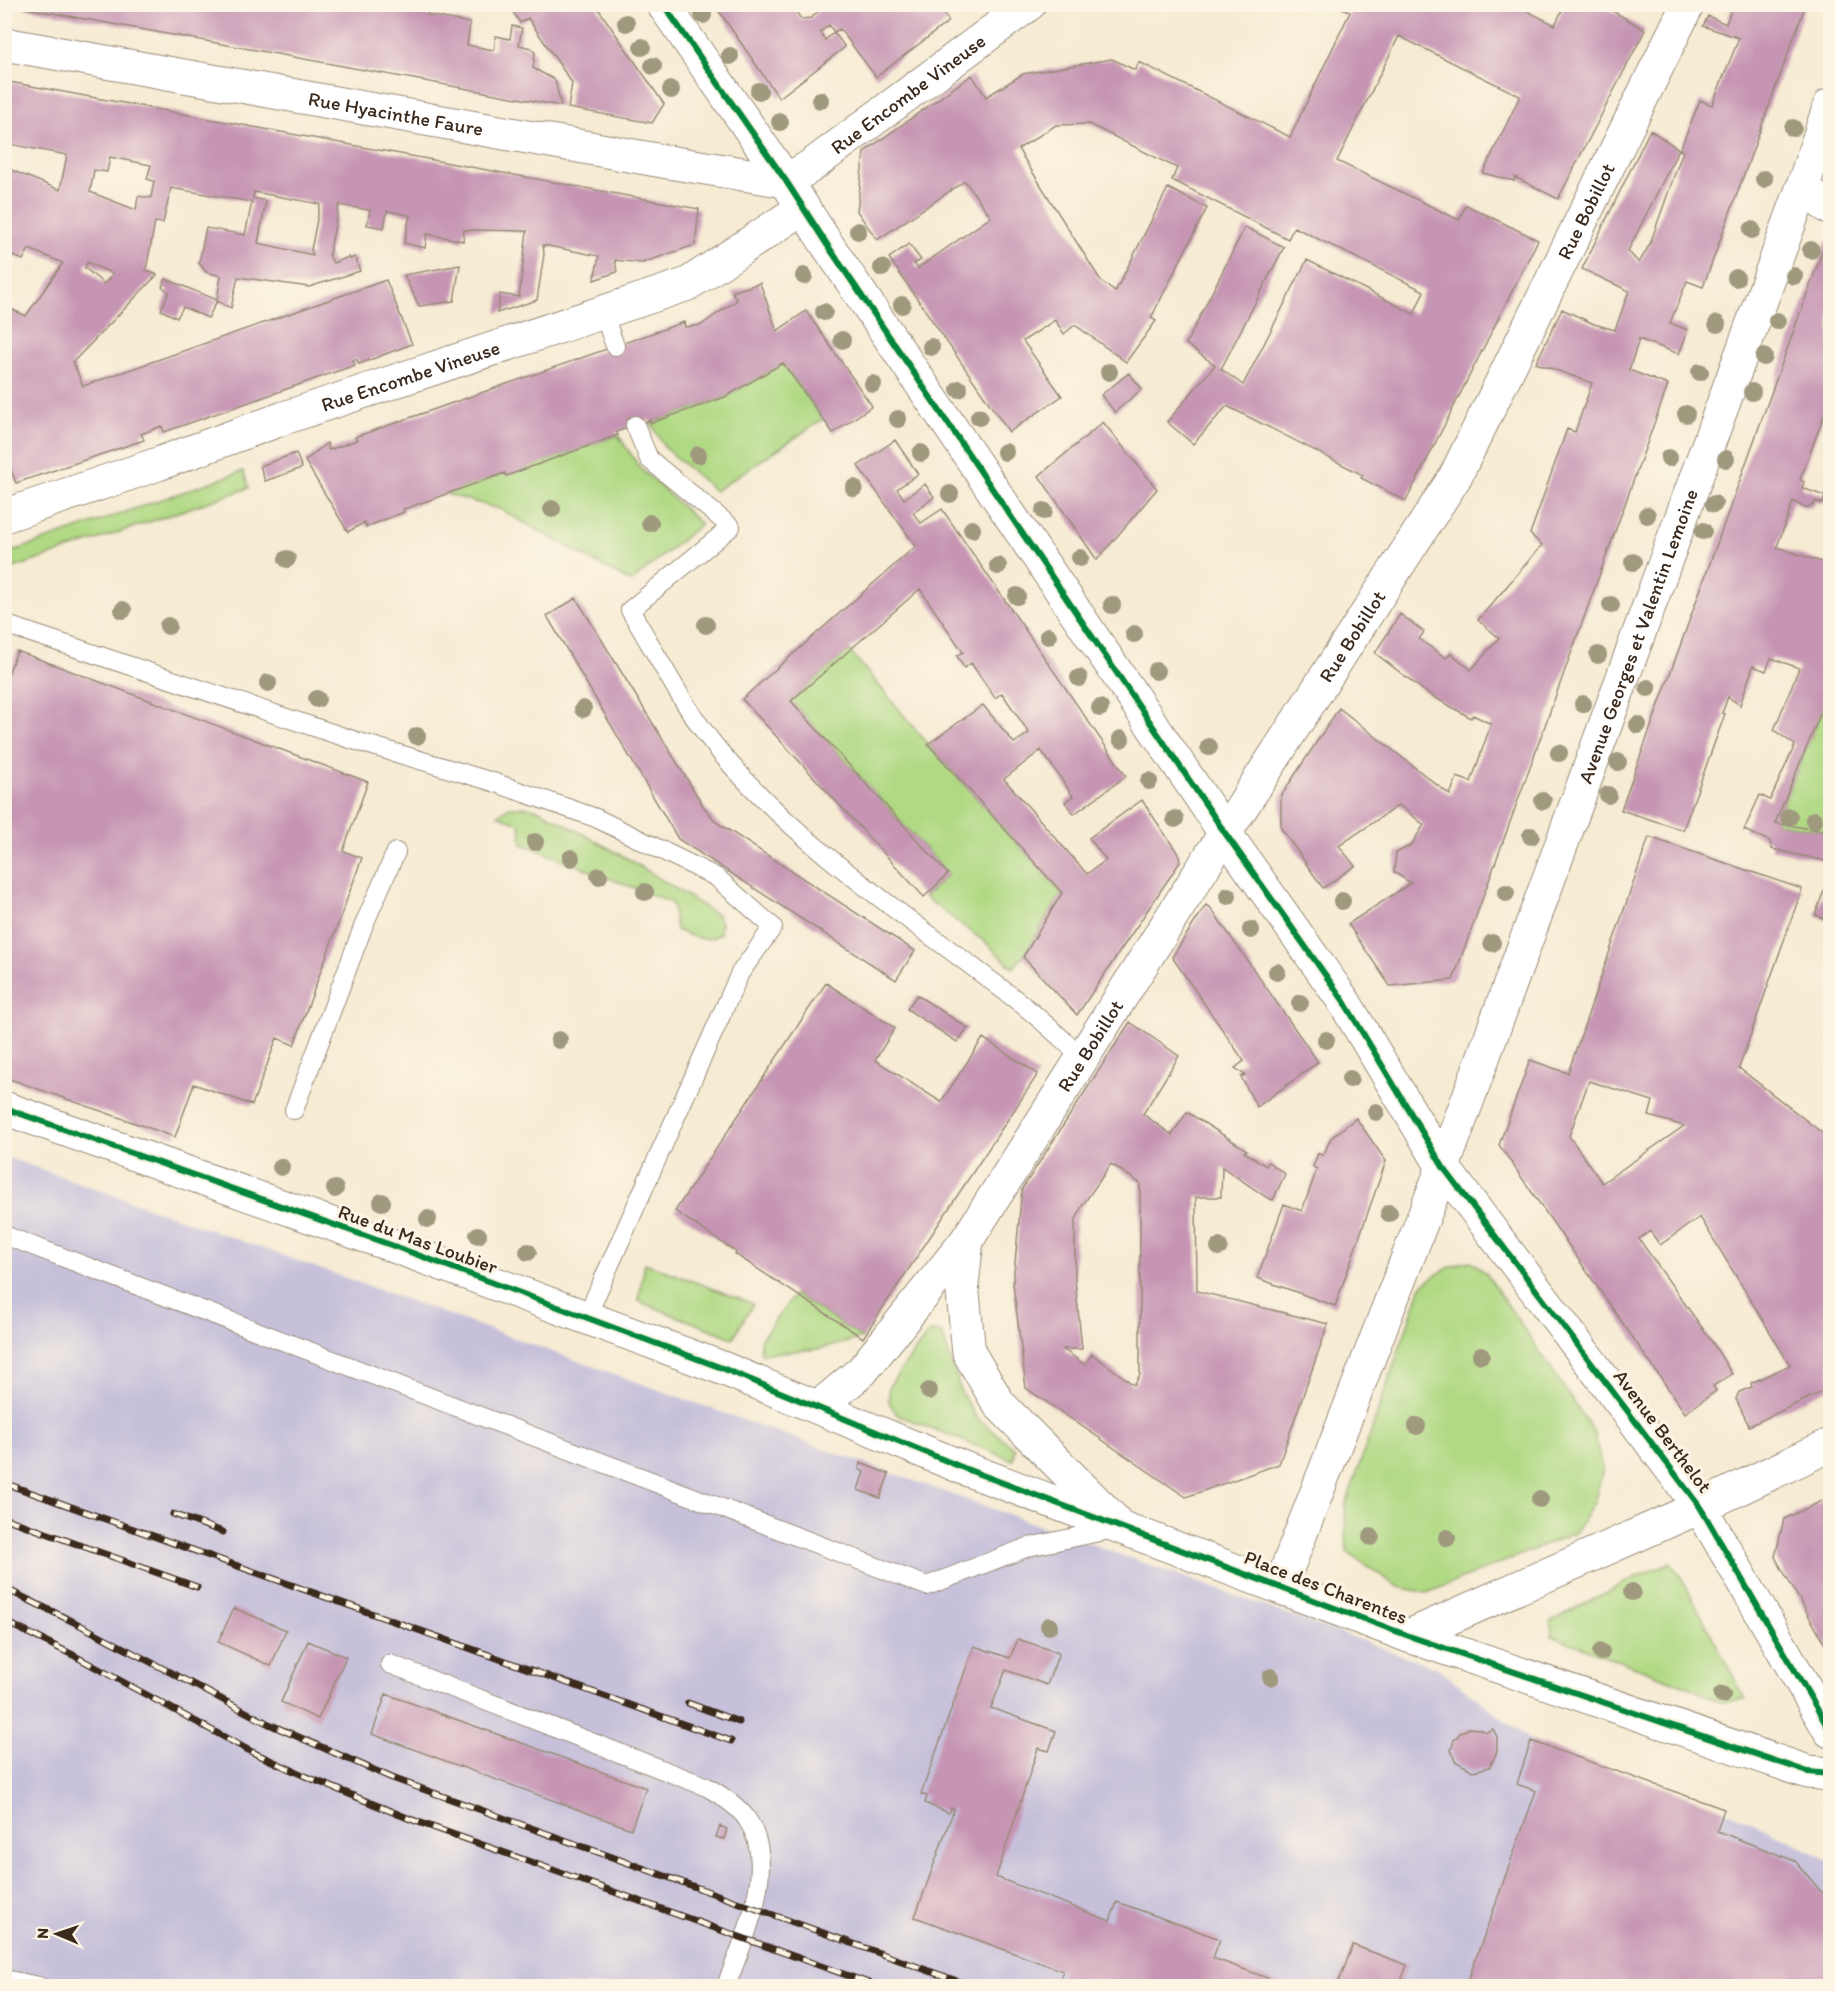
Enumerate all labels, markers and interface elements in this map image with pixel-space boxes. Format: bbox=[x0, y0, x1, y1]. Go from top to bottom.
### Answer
street label: Rue Encombe Vineuse bbox=[826, 29, 990, 159]
street label: Rue Hyacinthe Faure bbox=[306, 86, 485, 141]
street label: Rue Bobillot bbox=[1552, 159, 1620, 263]
street label: Rue Encombe Vineuse bbox=[318, 335, 503, 417]
street label: Avenue Georges et Valentin Lemoine bbox=[1573, 486, 1703, 787]
street label: Rue Bobillot bbox=[1314, 586, 1391, 687]
street label: Rue Bobillot bbox=[1052, 995, 1128, 1096]
street label: Rue du Mas Loubier bbox=[335, 1199, 501, 1279]
street label: Avenue Berthelot bbox=[1609, 1365, 1717, 1497]
street label: Place des Charentes bbox=[1241, 1545, 1411, 1629]
north arrow bbox=[27, 1904, 87, 1964]
text: N bbox=[33, 1928, 52, 1939]

